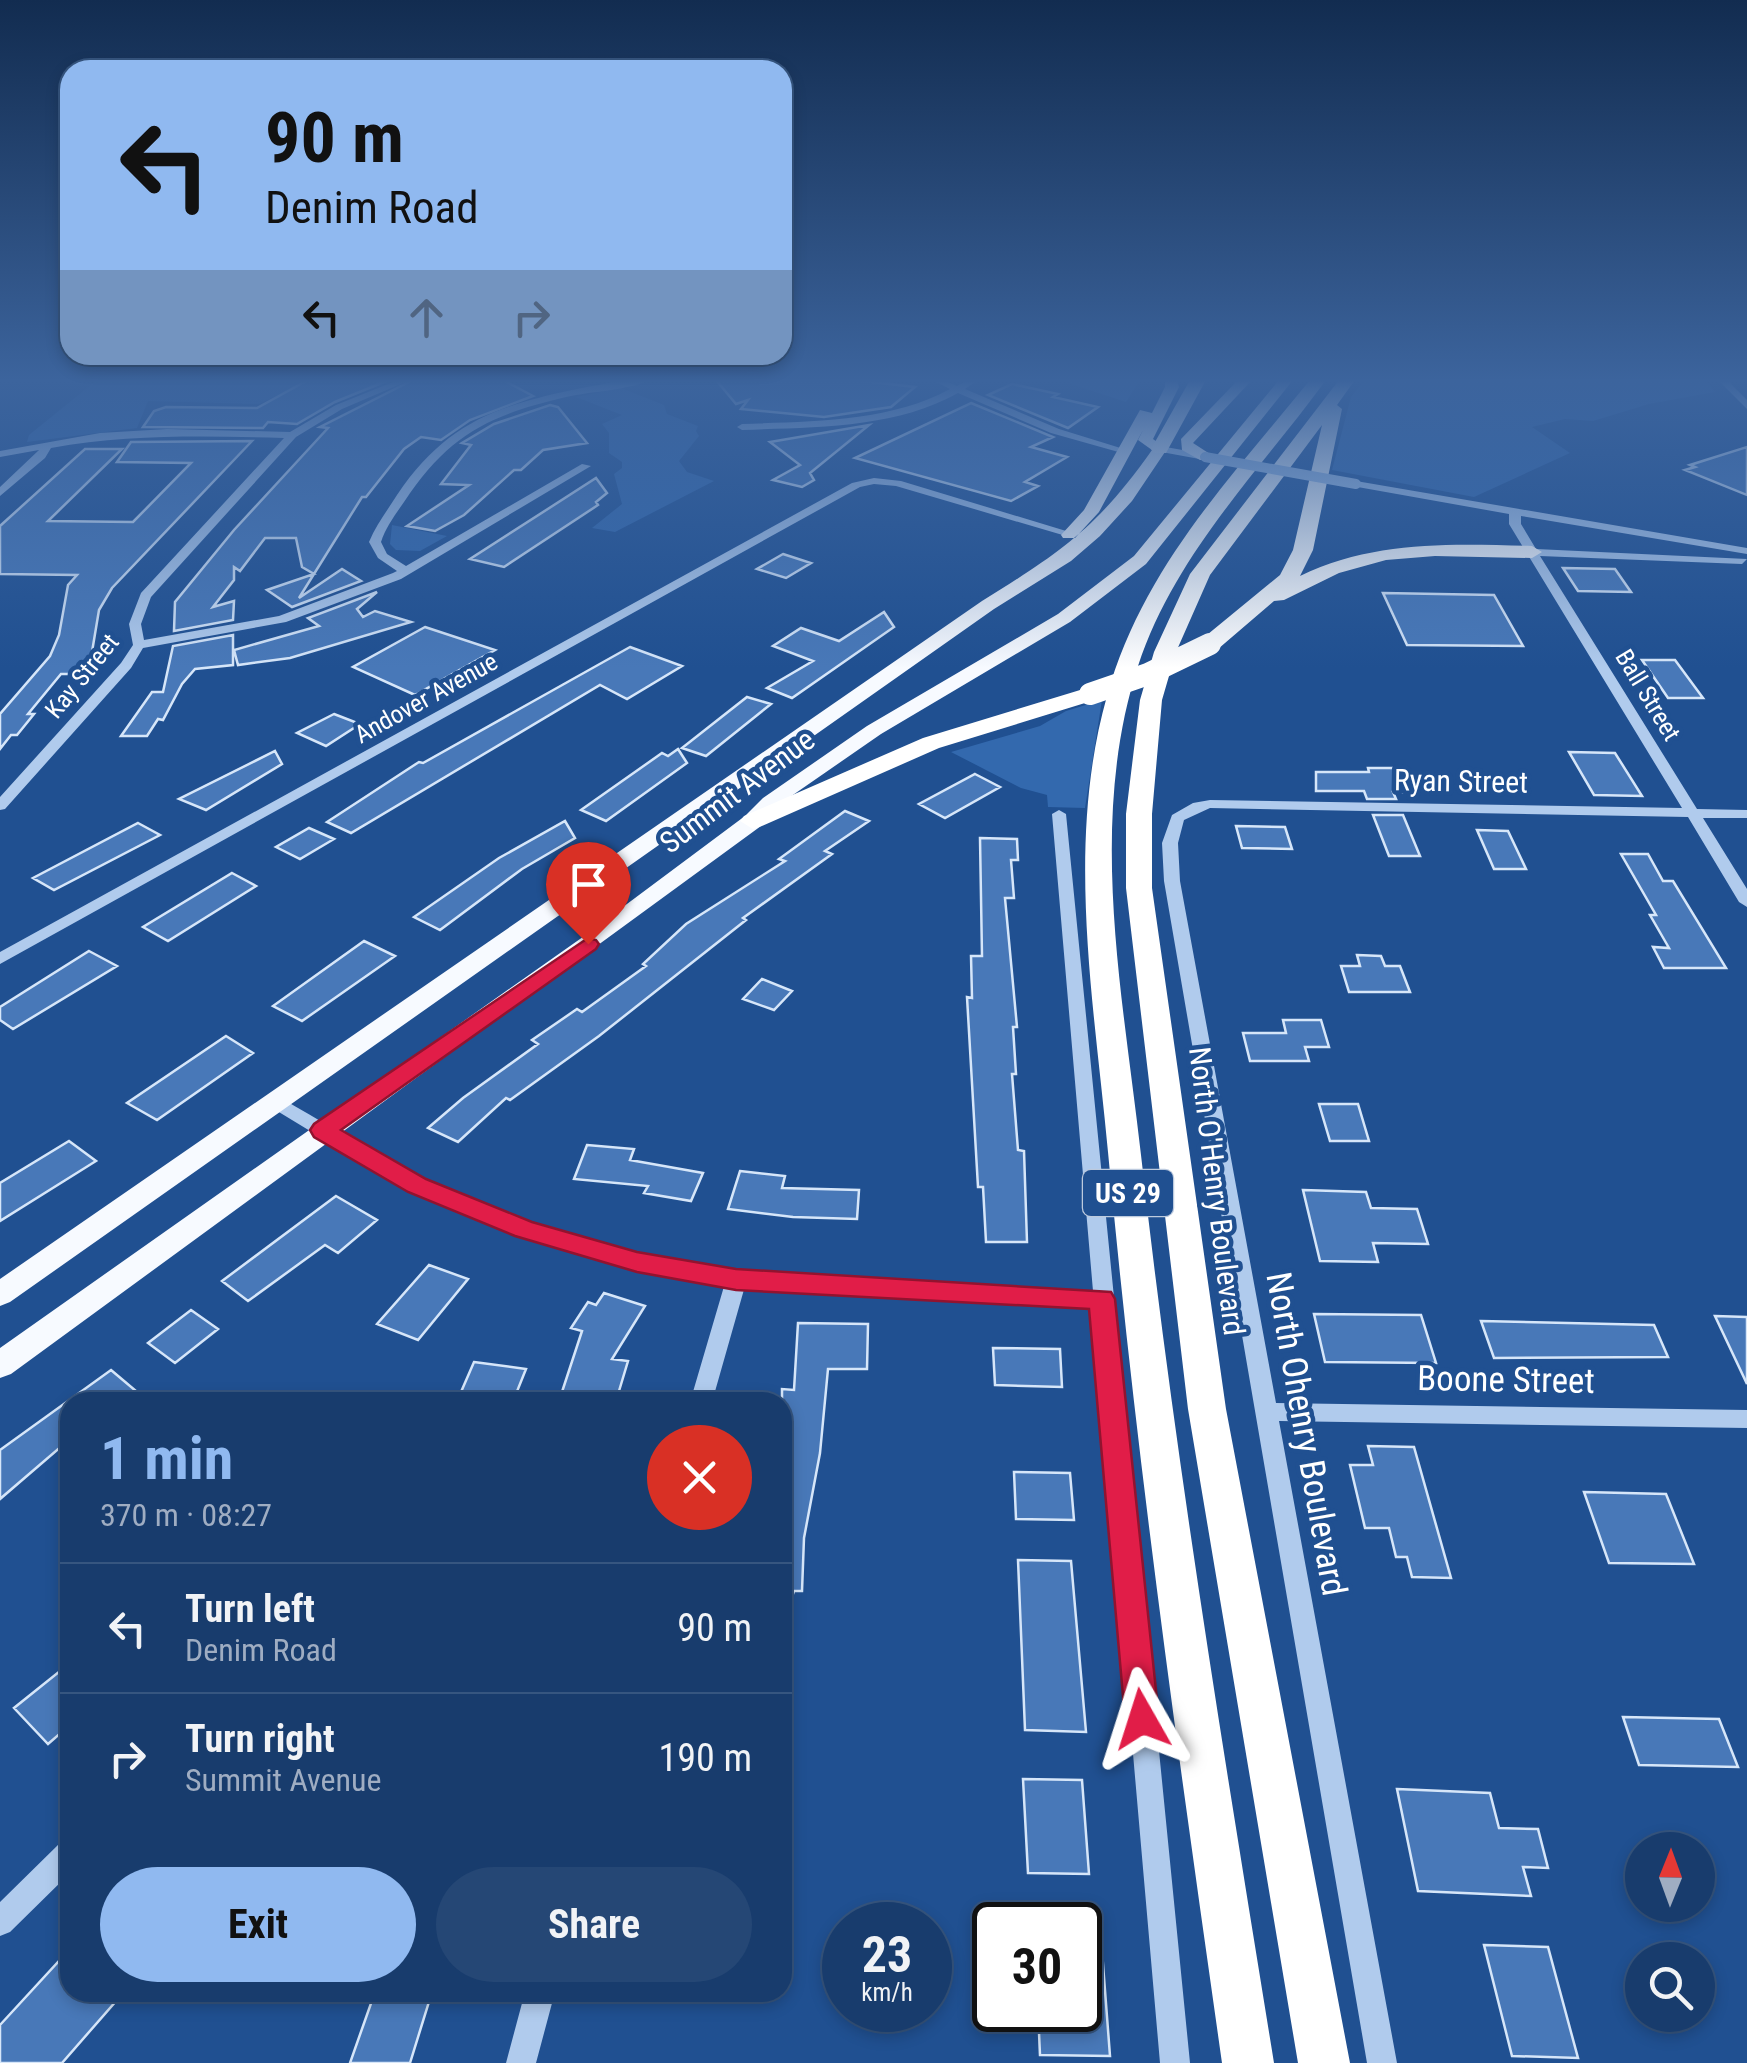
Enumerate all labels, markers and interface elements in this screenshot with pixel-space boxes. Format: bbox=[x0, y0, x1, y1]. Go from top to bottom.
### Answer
text: 90 m bbox=[265, 97, 404, 179]
icon: left bbox=[100, 100, 230, 230]
text: Denim Road bbox=[265, 181, 478, 234]
icon: left bbox=[294, 290, 349, 345]
icon: ahead bbox=[399, 290, 454, 345]
icon: right bbox=[504, 290, 559, 345]
street label: Kay Street bbox=[39, 628, 125, 724]
street label: Ball Street bbox=[1609, 644, 1687, 746]
street label: Andover Avenue bbox=[349, 647, 503, 749]
street label: Summit Avenue bbox=[653, 722, 821, 860]
street label: Ryan Street bbox=[1394, 762, 1528, 800]
pin bbox=[546, 842, 631, 945]
icon: arrive bbox=[561, 857, 616, 912]
street label: North O'Henry Boulevard bbox=[1182, 1045, 1252, 1337]
road number: US 29 bbox=[1083, 1170, 1173, 1216]
street label: North Ohenry Boulevard bbox=[1257, 1269, 1355, 1599]
street label: Boone Street bbox=[1417, 1358, 1595, 1402]
text: 1 min bbox=[100, 1423, 233, 1494]
button: close bbox=[647, 1425, 752, 1530]
text: 370 m · 08:27 bbox=[100, 1496, 272, 1534]
text: Turn left bbox=[185, 1587, 315, 1631]
icon: left bbox=[100, 1601, 155, 1656]
text: 90 m bbox=[677, 1606, 752, 1650]
text: Denim Road bbox=[185, 1631, 337, 1669]
position arrow bbox=[1090, 1667, 1194, 1771]
text: Turn right bbox=[185, 1717, 335, 1761]
icon: right bbox=[100, 1731, 155, 1786]
text: 190 m bbox=[658, 1736, 752, 1780]
text: Summit Avenue bbox=[185, 1761, 382, 1799]
north arrow bbox=[1625, 1832, 1715, 1922]
map controls bbox=[1625, 1832, 1715, 2032]
button: Exit bbox=[100, 1867, 416, 1982]
button: Share bbox=[436, 1867, 752, 1982]
speed limit sign: 30 bbox=[972, 1902, 1102, 2032]
text: 23 bbox=[862, 1926, 912, 1984]
button: search bbox=[1625, 1942, 1715, 2032]
text: km/h bbox=[861, 1978, 913, 2007]

